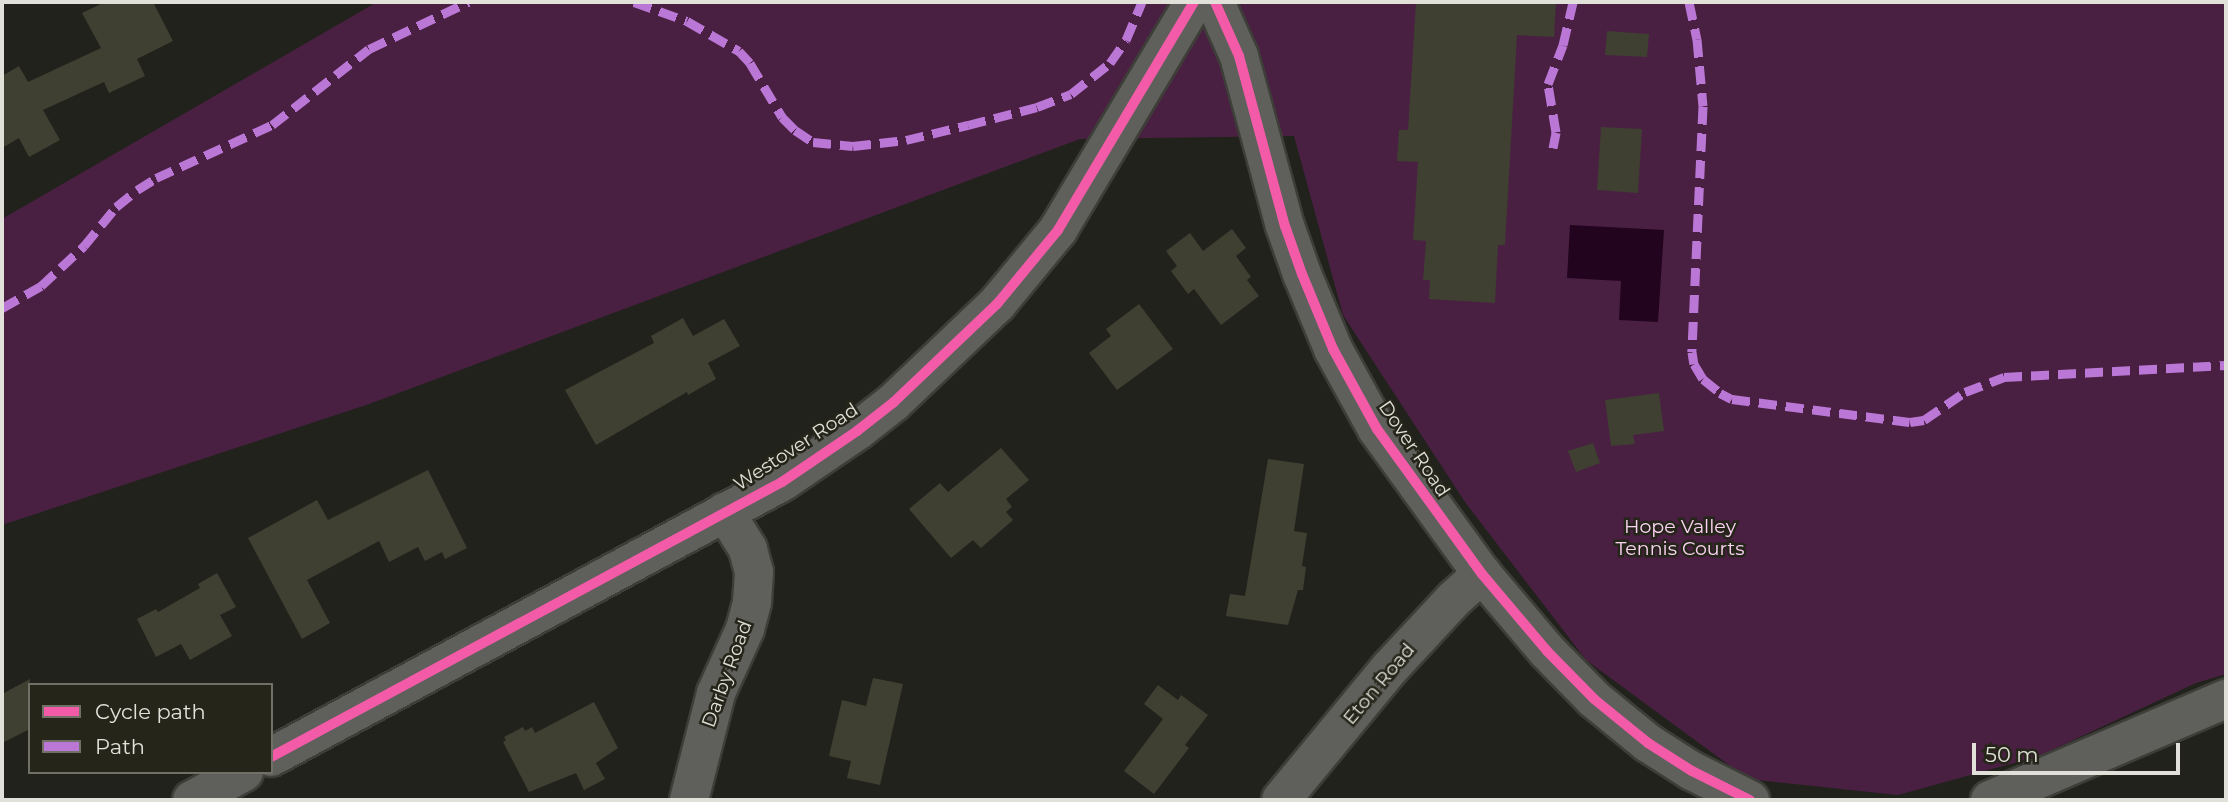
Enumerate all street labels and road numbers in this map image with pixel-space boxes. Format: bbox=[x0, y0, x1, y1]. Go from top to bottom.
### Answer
street label: Dover Road bbox=[1373, 397, 1455, 501]
street label: Westover Road bbox=[730, 398, 862, 496]
street label: Darby Road bbox=[697, 618, 757, 730]
street label: Eton Road bbox=[1338, 639, 1420, 729]

